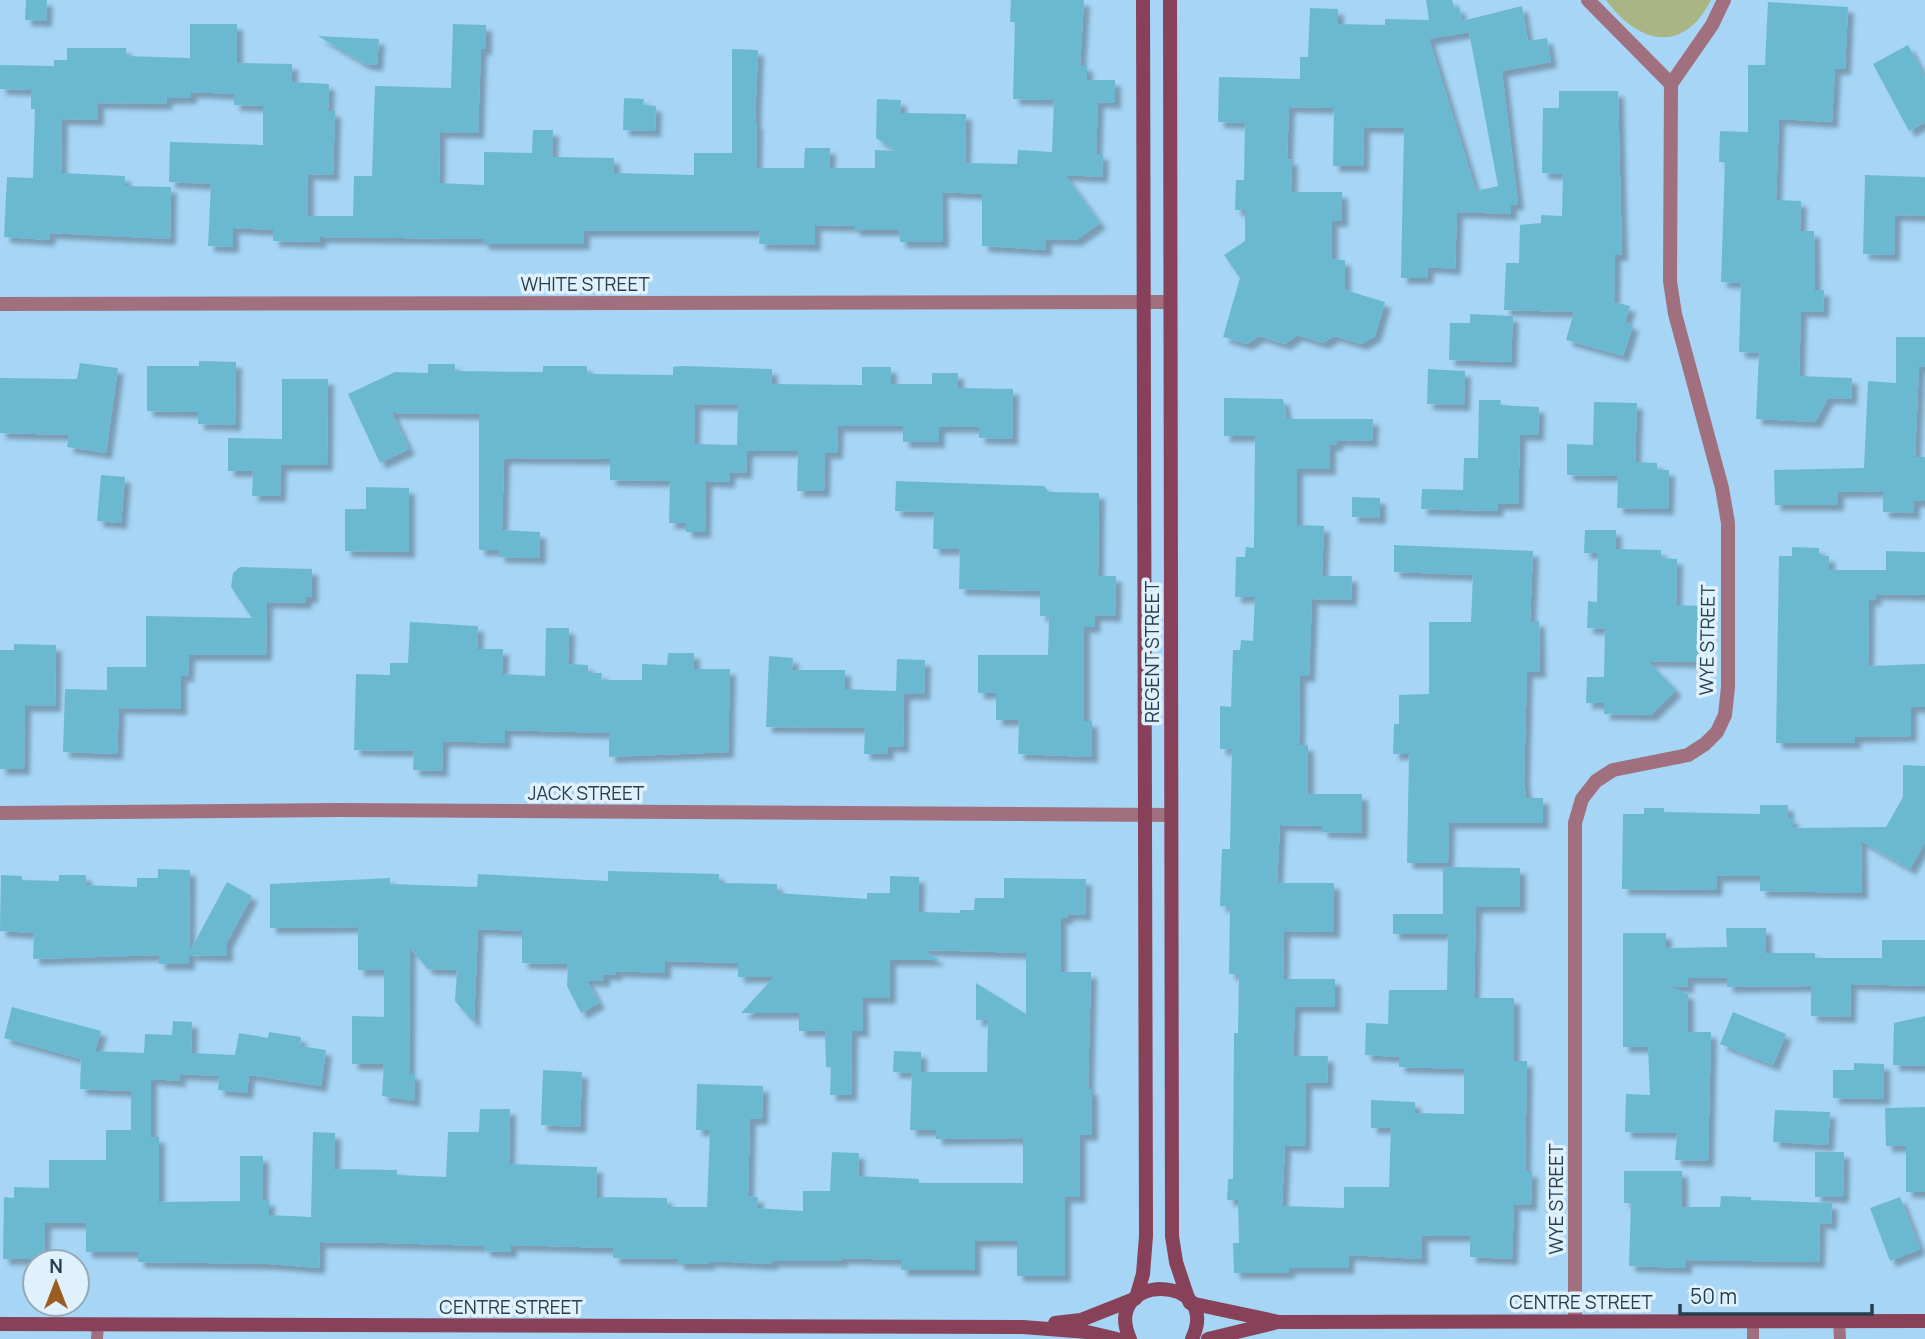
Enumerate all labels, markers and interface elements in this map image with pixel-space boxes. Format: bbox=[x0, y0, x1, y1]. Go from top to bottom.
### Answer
street label: WHITE STREET bbox=[520, 271, 650, 297]
street label: REGENT STREET bbox=[1139, 580, 1165, 723]
street label: WYE STREET bbox=[1693, 584, 1721, 696]
street label: JACK STREET bbox=[528, 780, 645, 806]
street label: WYE STREET bbox=[1543, 1143, 1569, 1255]
north arrow bbox=[21, 1248, 91, 1318]
text: N bbox=[49, 1253, 63, 1279]
scale bar bbox=[1680, 1272, 1872, 1316]
text: 50 m bbox=[1690, 1282, 1737, 1310]
street label: CENTRE STREET bbox=[1509, 1289, 1653, 1315]
street label: CENTRE STREET bbox=[439, 1294, 583, 1320]

